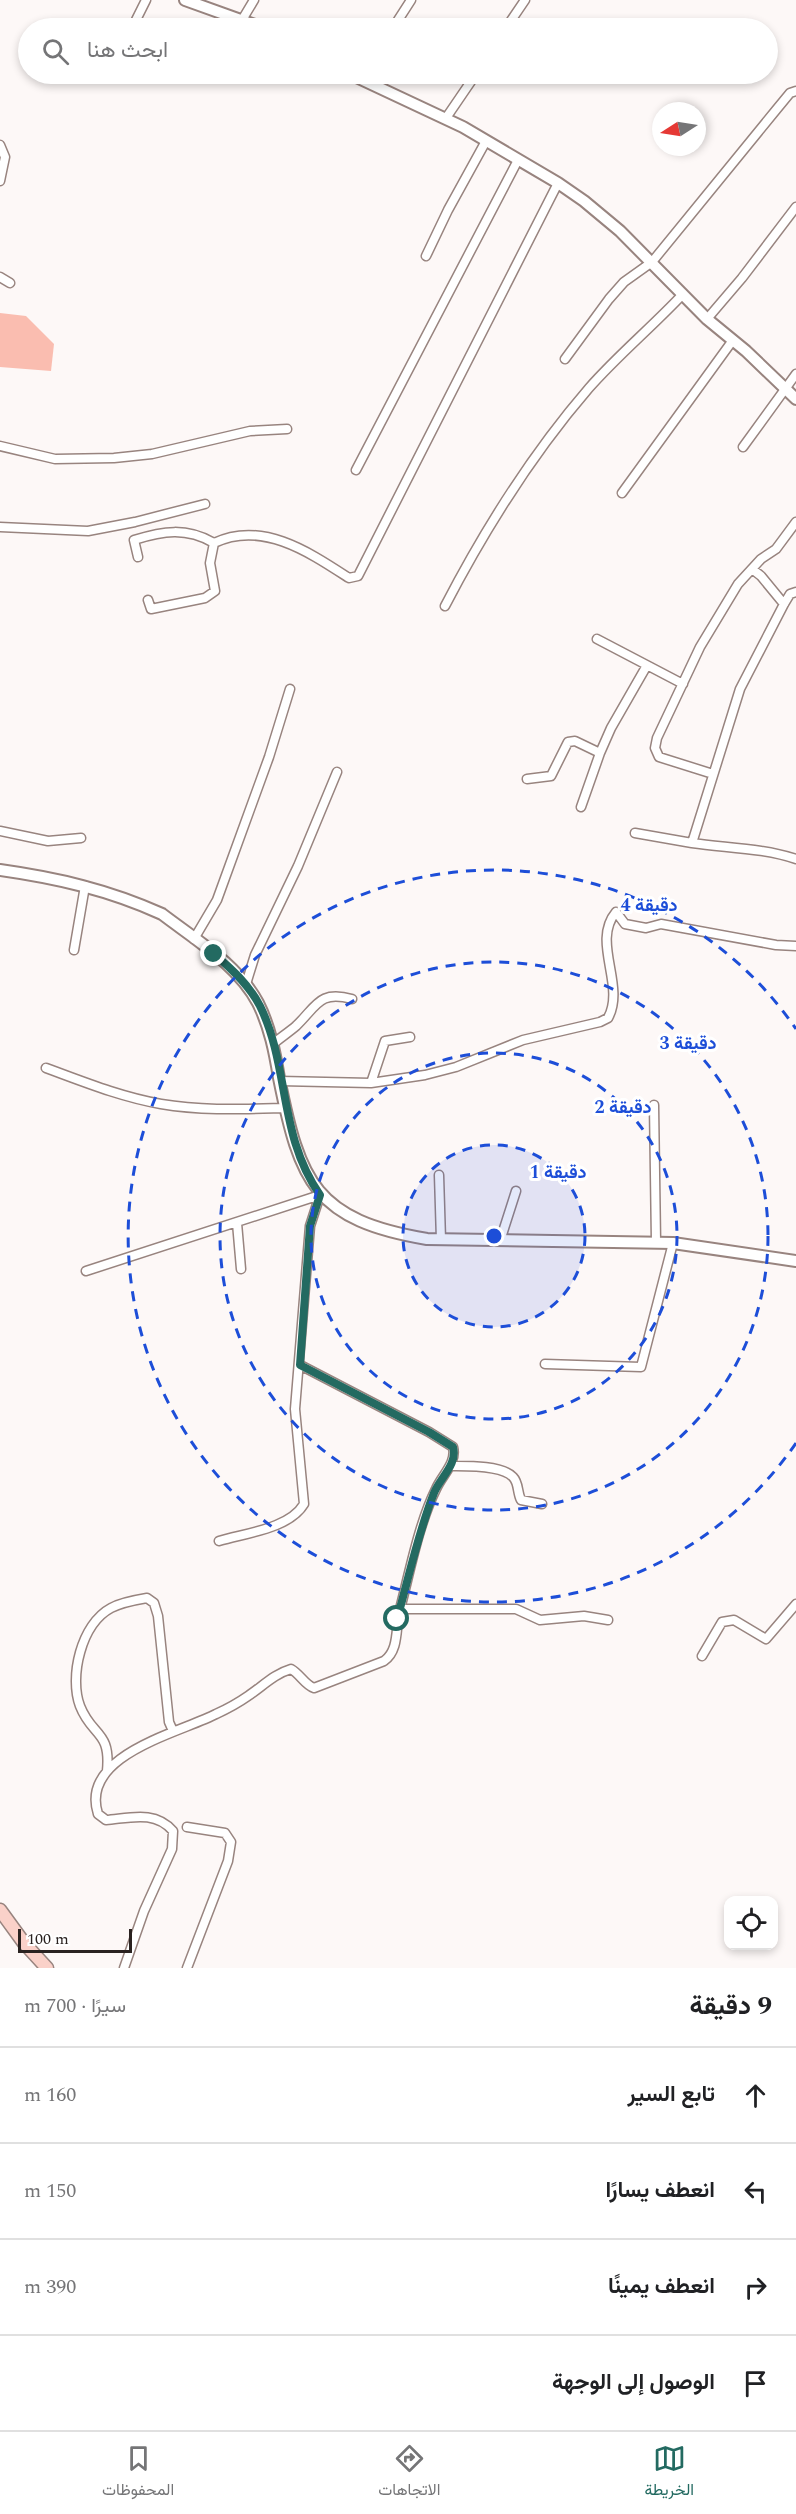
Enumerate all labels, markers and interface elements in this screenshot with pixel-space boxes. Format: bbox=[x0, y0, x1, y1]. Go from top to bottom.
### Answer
search box bbox=[18, 18, 778, 84]
text: ابحث هنا bbox=[87, 34, 168, 67]
icon: search bbox=[39, 35, 72, 68]
north arrow bbox=[652, 102, 706, 156]
text: 4 دقيقة bbox=[620, 892, 678, 919]
route end bbox=[200, 940, 226, 966]
text: 3 دقيقة bbox=[659, 1030, 717, 1057]
text: 2 دقيقة bbox=[594, 1094, 652, 1121]
text: 1 دقيقة bbox=[529, 1159, 587, 1186]
centre of rings bbox=[484, 1226, 504, 1246]
route start bbox=[383, 1605, 409, 1631]
map controls bbox=[724, 1896, 778, 1950]
button: locate bbox=[724, 1896, 778, 1950]
scale bar bbox=[18, 1926, 132, 1954]
text: 100 m bbox=[27, 1927, 69, 1951]
text: 9 دقيقة bbox=[690, 1986, 772, 2026]
text: سيرًا · 700 m bbox=[24, 1991, 126, 2021]
text: تابع السير bbox=[627, 2078, 715, 2111]
icon: ahead bbox=[739, 2079, 772, 2112]
text: 160 m bbox=[24, 2080, 76, 2110]
text: انعطف يسارًا bbox=[605, 2174, 715, 2207]
icon: left bbox=[739, 2175, 772, 2208]
text: 150 m bbox=[24, 2176, 76, 2206]
text: انعطف يمينًا bbox=[608, 2270, 715, 2303]
icon: right bbox=[739, 2271, 772, 2304]
text: 390 m bbox=[24, 2272, 76, 2302]
text: الوصول إلى الوجهة bbox=[552, 2366, 715, 2399]
icon: arrive bbox=[739, 2367, 772, 2400]
tab: المحفوظات bbox=[102, 2442, 174, 2504]
tab: الاتجاهات bbox=[378, 2442, 440, 2504]
tab: الخريطة bbox=[644, 2442, 694, 2504]

